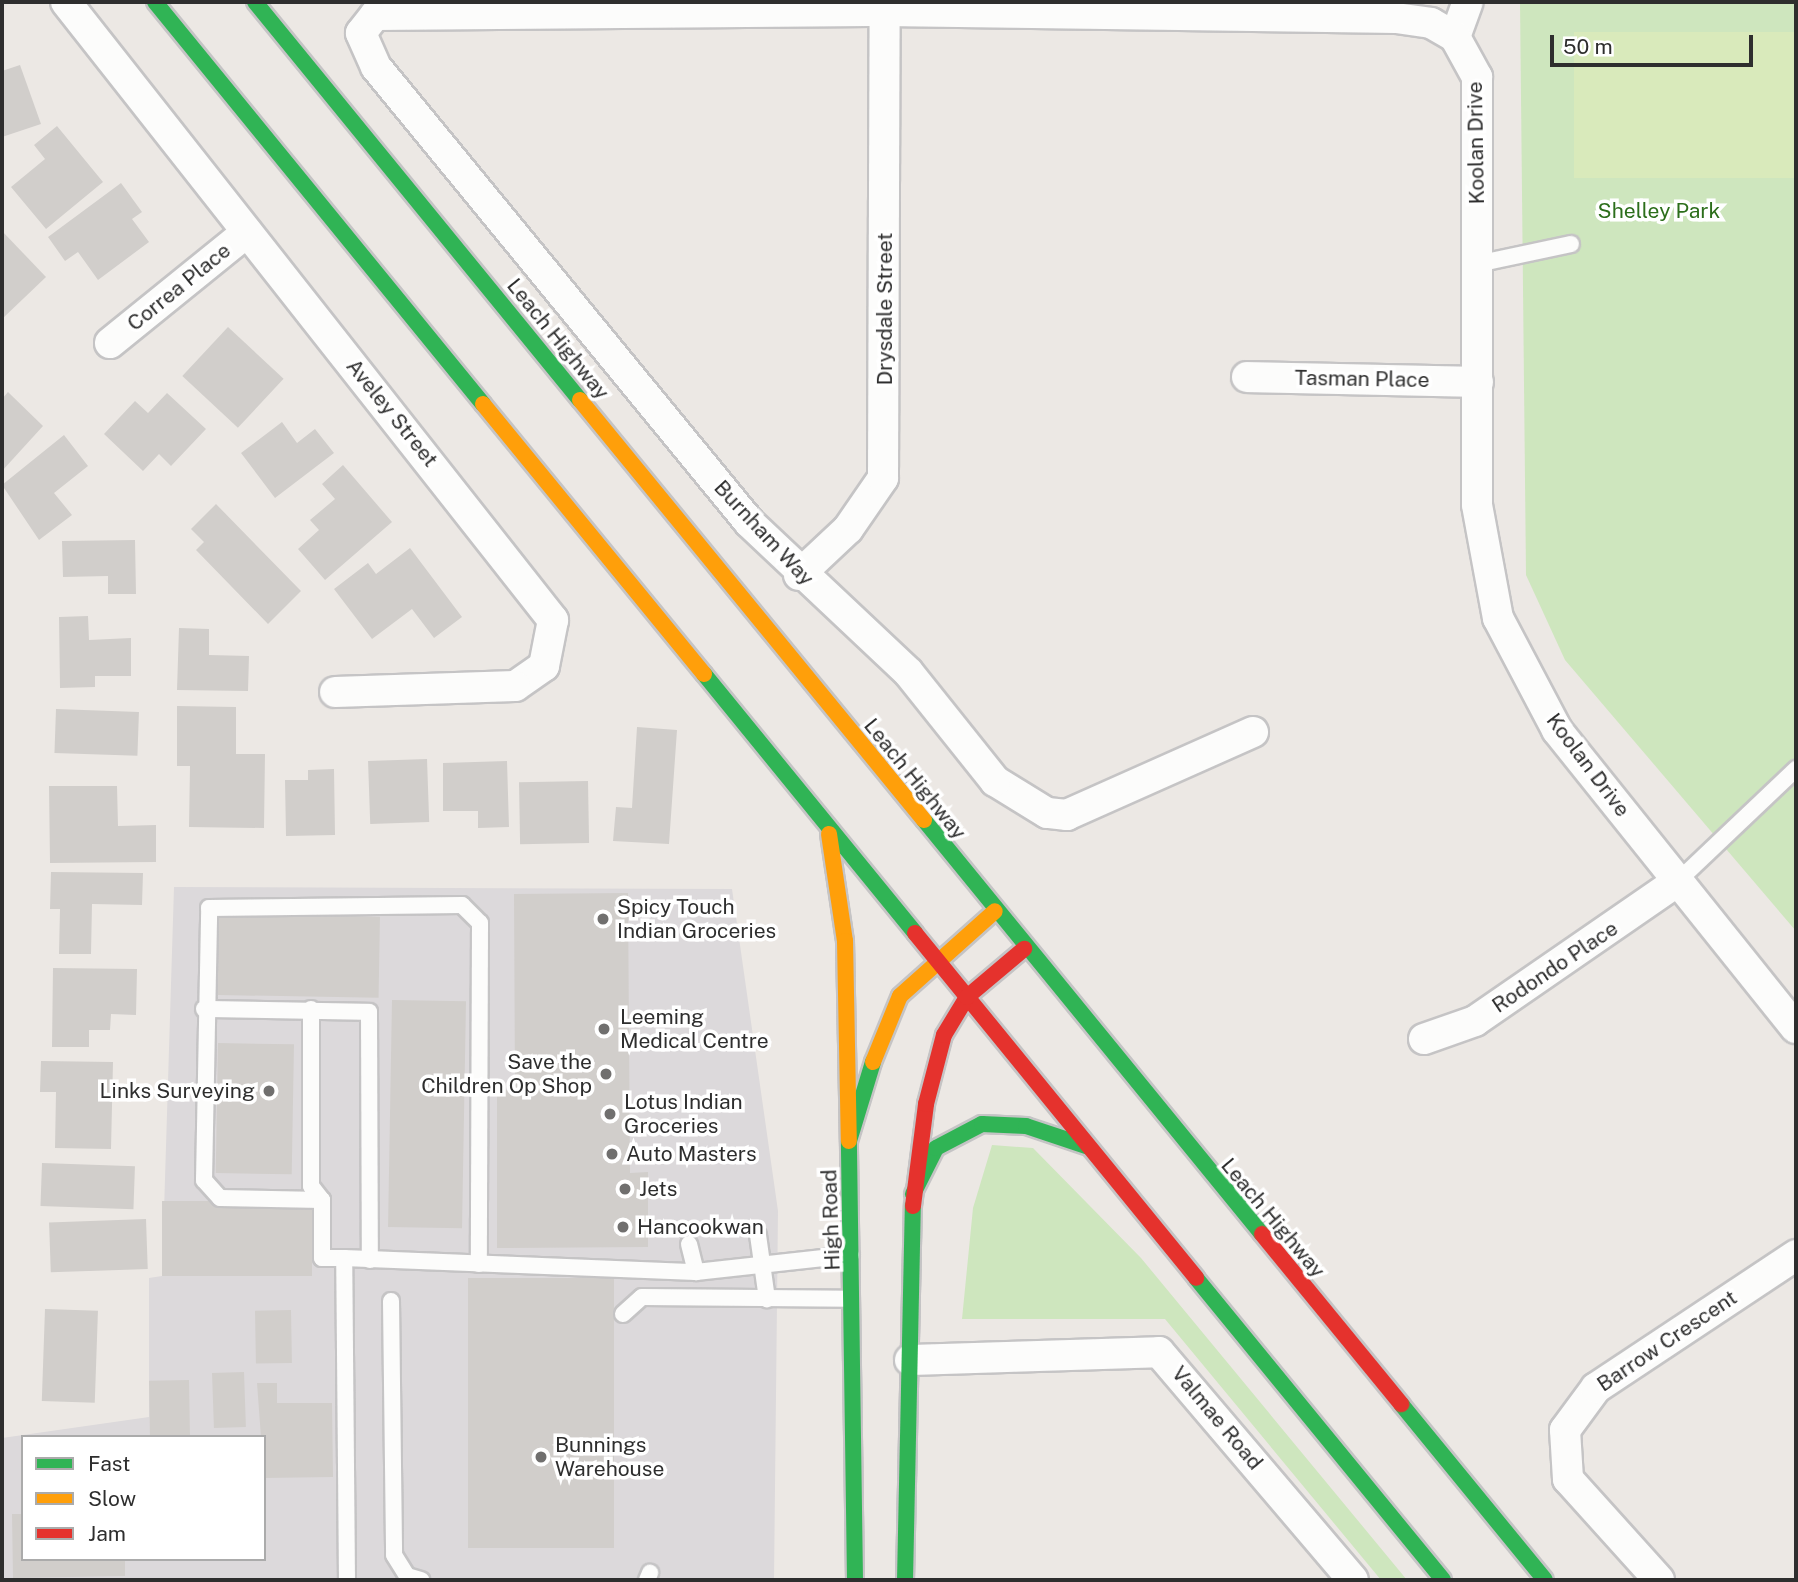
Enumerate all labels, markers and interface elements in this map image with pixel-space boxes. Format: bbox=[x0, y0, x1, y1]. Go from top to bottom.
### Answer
scale bar bbox=[1553, 21, 1756, 65]
text: 50 m bbox=[1563, 34, 1613, 59]
street label: Koolan Drive bbox=[1462, 81, 1490, 205]
park label: Shelley Park bbox=[1598, 198, 1720, 224]
street label: Drysdale Street bbox=[872, 232, 898, 386]
street label: Correa Place bbox=[122, 238, 236, 336]
street label: Leach Highway bbox=[502, 273, 614, 405]
street label: Aveley Street bbox=[341, 354, 443, 472]
street label: Tasman Place bbox=[1294, 365, 1430, 393]
street label: Burnham Way bbox=[709, 475, 819, 591]
street label: Koolan Drive bbox=[1541, 708, 1635, 822]
street label: Leach Highway bbox=[859, 713, 971, 845]
place label: Spicy Touch Indian Groceries bbox=[617, 894, 776, 944]
marker: Spicy Touch Indian Groceries bbox=[595, 911, 611, 927]
street label: Rodondo Place bbox=[1487, 916, 1623, 1018]
place label: Leeming Medical Centre bbox=[620, 1004, 769, 1054]
marker: Leeming Medical Centre bbox=[594, 1019, 614, 1039]
place label: Save the Children Op Shop bbox=[421, 1049, 592, 1099]
marker: Save the Children Op Shop bbox=[598, 1066, 614, 1082]
place label: Links Surveying bbox=[99, 1078, 255, 1104]
marker: Links Surveying bbox=[261, 1083, 277, 1099]
place label: Lotus Indian Groceries bbox=[624, 1089, 743, 1139]
marker: Lotus Indian Groceries bbox=[602, 1106, 618, 1122]
place label: Auto Masters bbox=[626, 1141, 757, 1167]
marker: Auto Masters bbox=[604, 1146, 620, 1162]
street label: Leach Highway bbox=[1216, 1153, 1330, 1283]
street label: High Road bbox=[817, 1169, 845, 1271]
place label: Jets bbox=[639, 1176, 677, 1202]
marker: Jets bbox=[617, 1181, 633, 1197]
place label: Hancookwan bbox=[637, 1214, 764, 1240]
marker: Hancookwan bbox=[615, 1219, 631, 1235]
street label: Barrow Crescent bbox=[1592, 1285, 1742, 1397]
street label: Valmae Road bbox=[1166, 1361, 1268, 1475]
place label: Bunnings Warehouse bbox=[555, 1432, 664, 1482]
legend bbox=[21, 1435, 266, 1561]
marker: Bunnings Warehouse bbox=[533, 1449, 549, 1465]
text: Fast bbox=[88, 1451, 130, 1476]
text: Slow bbox=[88, 1486, 136, 1511]
text: Jam bbox=[88, 1521, 126, 1546]

